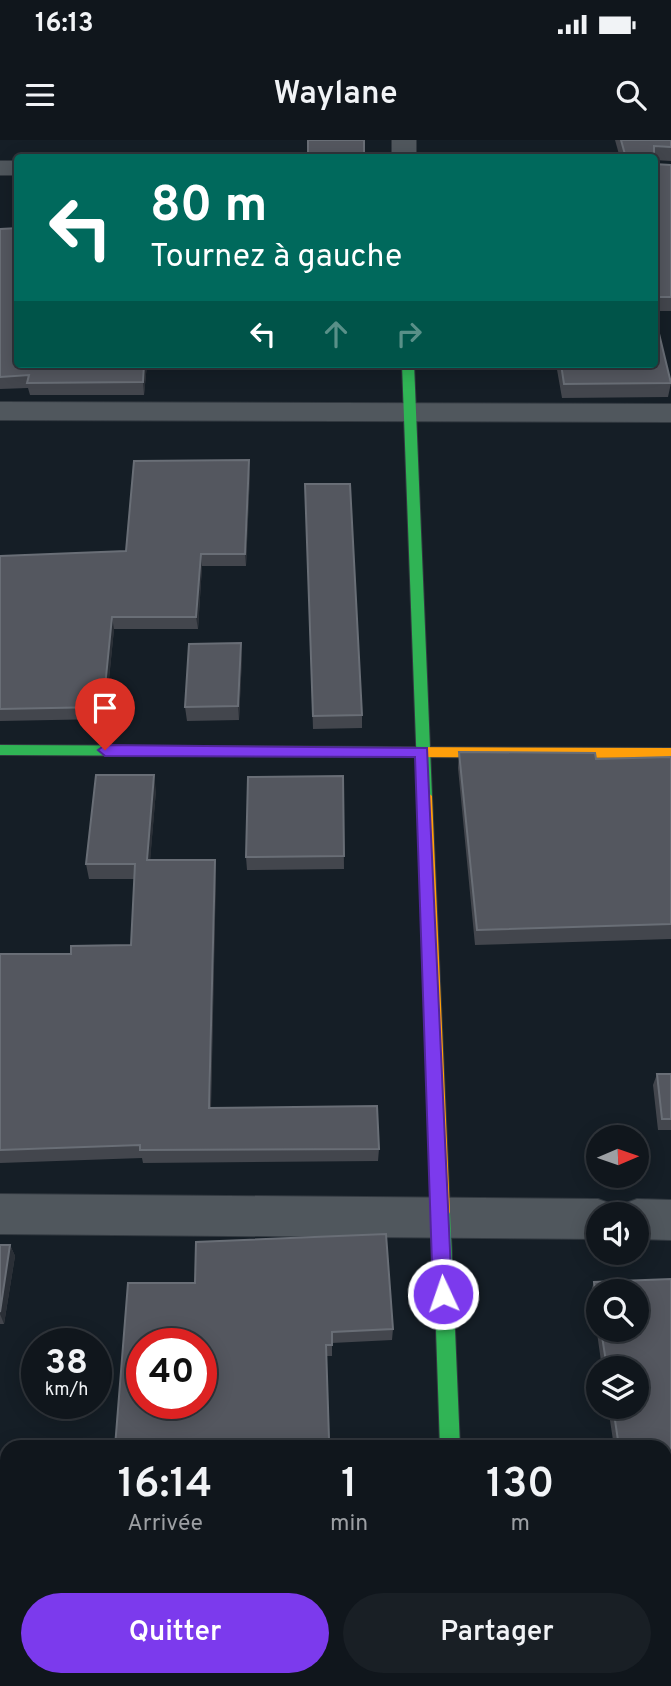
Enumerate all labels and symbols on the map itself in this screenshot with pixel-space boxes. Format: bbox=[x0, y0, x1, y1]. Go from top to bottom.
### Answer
pin bbox=[75, 678, 135, 750]
north arrow bbox=[586, 1125, 649, 1188]
position arrow bbox=[406, 1257, 480, 1331]
speed limit sign: 40 bbox=[126, 1328, 217, 1419]

